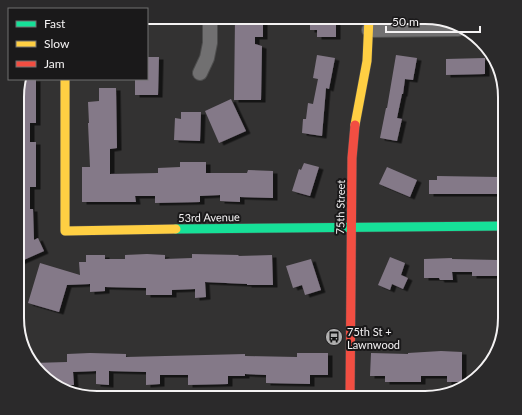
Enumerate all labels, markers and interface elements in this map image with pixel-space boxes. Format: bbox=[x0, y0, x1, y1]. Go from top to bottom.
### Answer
legend bbox=[8, 8, 148, 80]
scale bar bbox=[386, 8, 480, 34]
text: 50 m bbox=[392, 14, 419, 29]
text: Fast bbox=[44, 16, 66, 31]
text: Slow bbox=[44, 36, 70, 51]
text: Jam bbox=[44, 56, 65, 71]
street label: 75th Street bbox=[333, 180, 347, 234]
street label: 53rd Avenue bbox=[178, 210, 240, 224]
place label: 75th St + Lawnwood bbox=[347, 325, 400, 351]
bus stop icon: 75th St + Lawnwood bbox=[324, 327, 344, 347]

